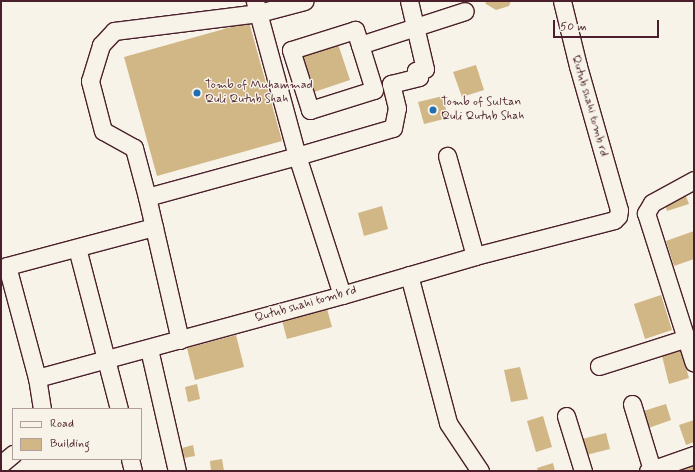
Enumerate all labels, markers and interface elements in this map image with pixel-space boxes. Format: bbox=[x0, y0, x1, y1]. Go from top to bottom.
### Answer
scale bar bbox=[555, 12, 661, 38]
text: 50 m bbox=[560, 19, 587, 35]
street label: Qutub shahi tomb rd bbox=[567, 52, 611, 160]
place label: Tomb of Muhammad Quli Qutub Shah bbox=[205, 79, 315, 107]
marker: Tomb of Muhammad Quli Qutub Shah bbox=[192, 88, 202, 98]
place label: Tomb of Sultan Quli Qutub Shah bbox=[441, 96, 525, 124]
marker: Tomb of Sultan Quli Qutub Shah bbox=[428, 105, 438, 115]
street label: Qutub shahi tomb rd bbox=[252, 283, 360, 327]
legend bbox=[12, 408, 142, 460]
text: Road bbox=[50, 416, 74, 432]
text: Building bbox=[50, 436, 90, 452]

